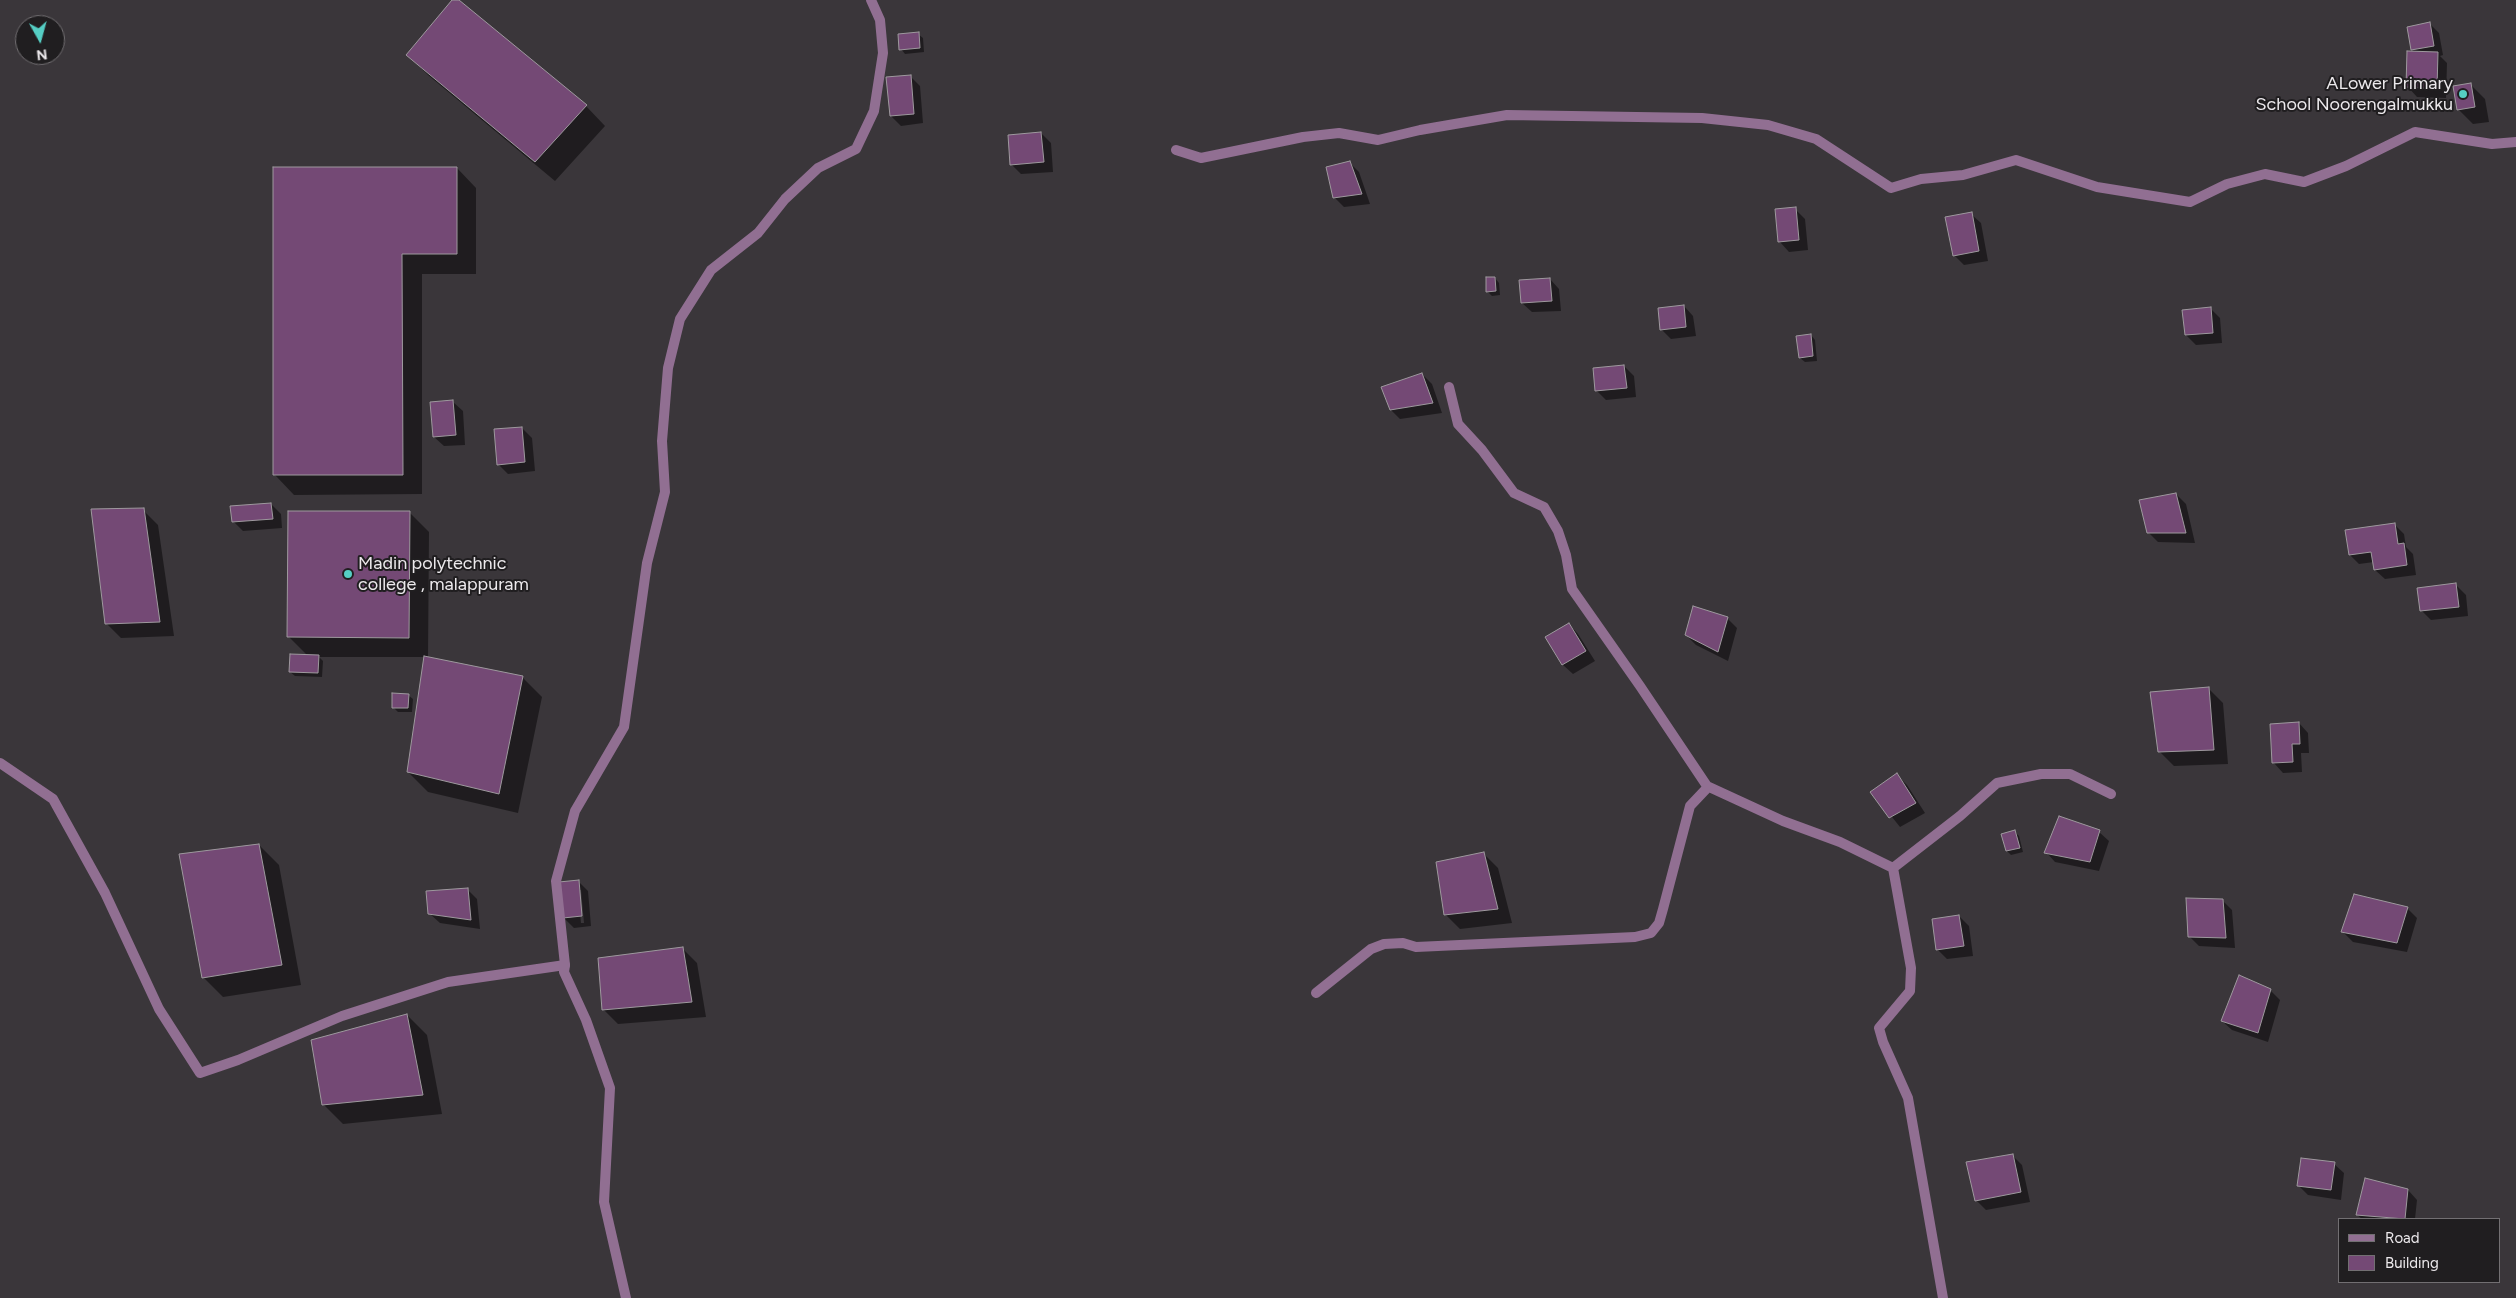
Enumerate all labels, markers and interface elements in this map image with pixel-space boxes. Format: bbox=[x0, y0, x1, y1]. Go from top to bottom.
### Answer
north arrow bbox=[15, 15, 65, 65]
text: N bbox=[35, 45, 48, 63]
place label: ALower Primary School Noorengalmukku bbox=[2256, 73, 2453, 116]
marker: ALower Primary School Noorengalmukku bbox=[2457, 88, 2469, 100]
place label: Madin polytechnic college , malappuram bbox=[358, 553, 529, 596]
marker: Madin polytechnic college , malappuram bbox=[342, 568, 354, 580]
legend bbox=[2338, 1218, 2501, 1283]
text: Road bbox=[2385, 1229, 2420, 1247]
text: Building bbox=[2385, 1254, 2439, 1272]

